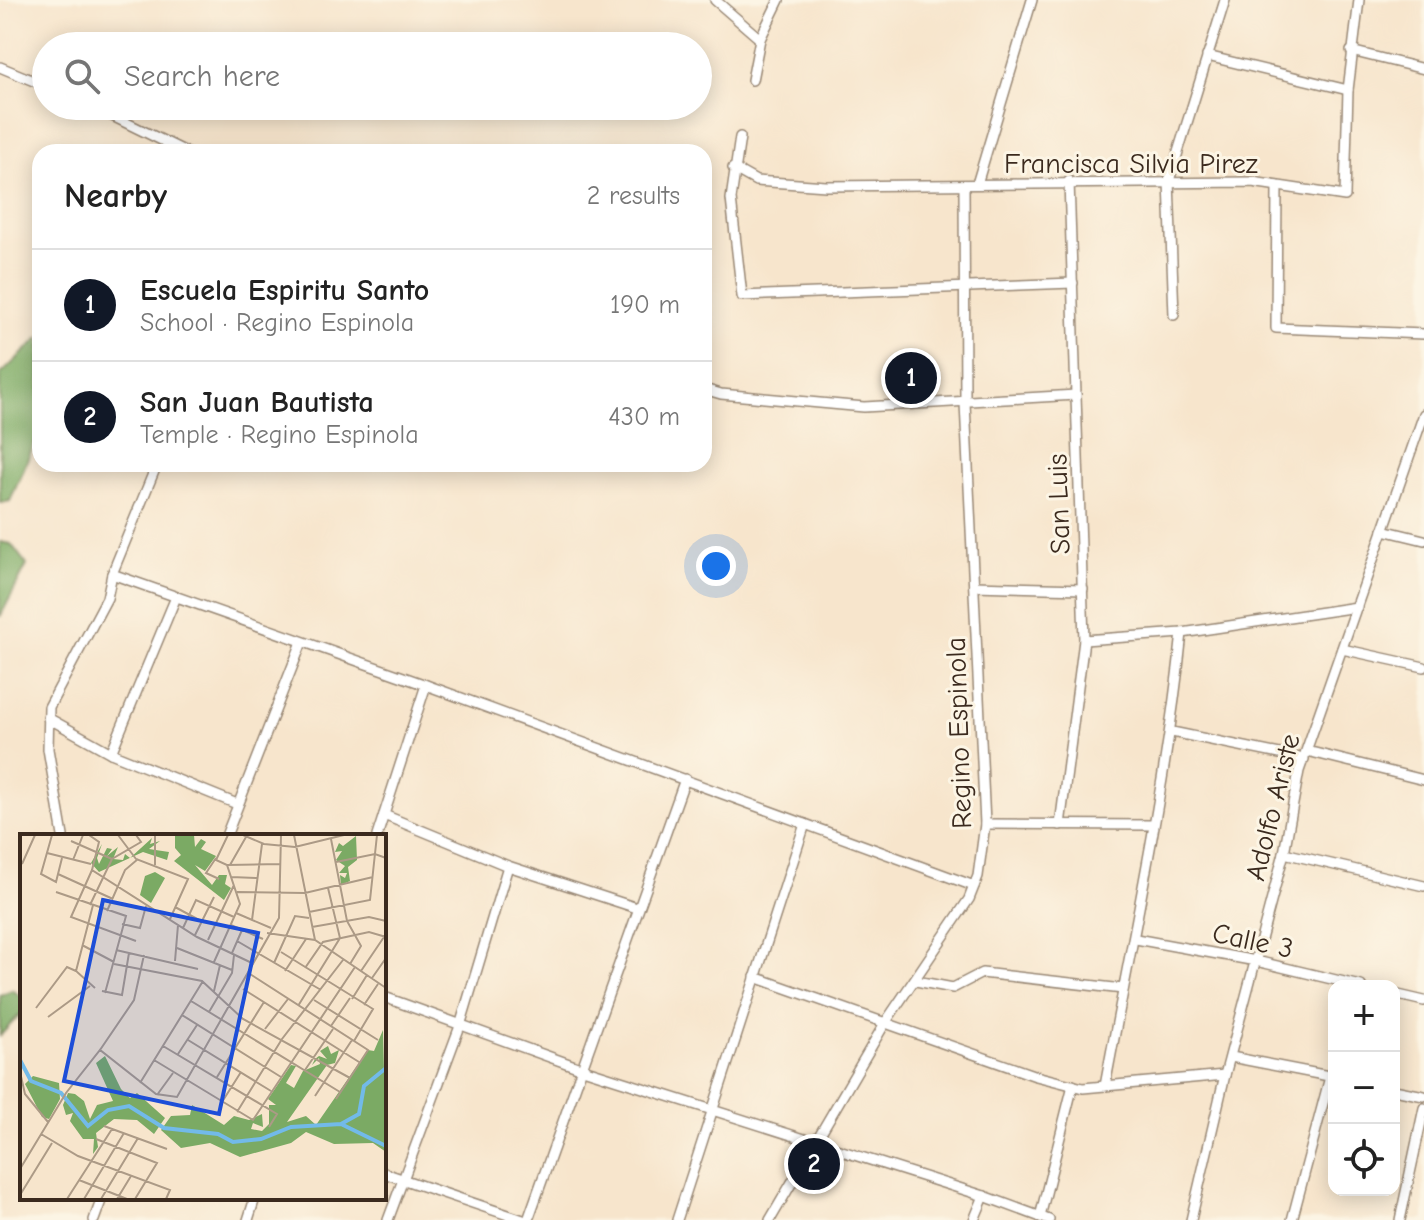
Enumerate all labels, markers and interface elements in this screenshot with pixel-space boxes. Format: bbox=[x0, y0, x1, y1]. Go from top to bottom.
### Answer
search box bbox=[32, 32, 712, 120]
icon: search bbox=[60, 54, 104, 98]
text: Search here bbox=[124, 59, 280, 94]
street label: Francisca Silvia Pirez bbox=[1004, 148, 1258, 180]
text: Nearby bbox=[64, 176, 167, 216]
text: 2 results bbox=[587, 181, 680, 211]
text: Escuela Espiritu Santo bbox=[140, 273, 429, 308]
text: 1 bbox=[85, 290, 95, 320]
text: 190 m bbox=[610, 290, 680, 320]
text: School · Regino Espinola bbox=[140, 308, 414, 338]
pin: 1 bbox=[885, 348, 937, 408]
text: San Juan Bautista bbox=[140, 385, 374, 420]
text: 2 bbox=[84, 402, 96, 432]
text: 430 m bbox=[608, 402, 680, 432]
text: Temple · Regino Espinola bbox=[140, 420, 419, 450]
street label: San Luis bbox=[1041, 453, 1077, 555]
your location bbox=[696, 546, 736, 586]
street label: Regino Espinola bbox=[940, 637, 978, 829]
street label: Adolfo Ariste bbox=[1239, 731, 1307, 884]
inset map bbox=[20, 834, 386, 1200]
street label: Calle 3 bbox=[1210, 917, 1296, 965]
map controls bbox=[1328, 980, 1400, 1196]
button: + bbox=[1328, 980, 1400, 1052]
button: − bbox=[1328, 1052, 1400, 1124]
button: locate bbox=[1328, 1124, 1400, 1196]
pin: 2 bbox=[788, 1134, 840, 1194]

